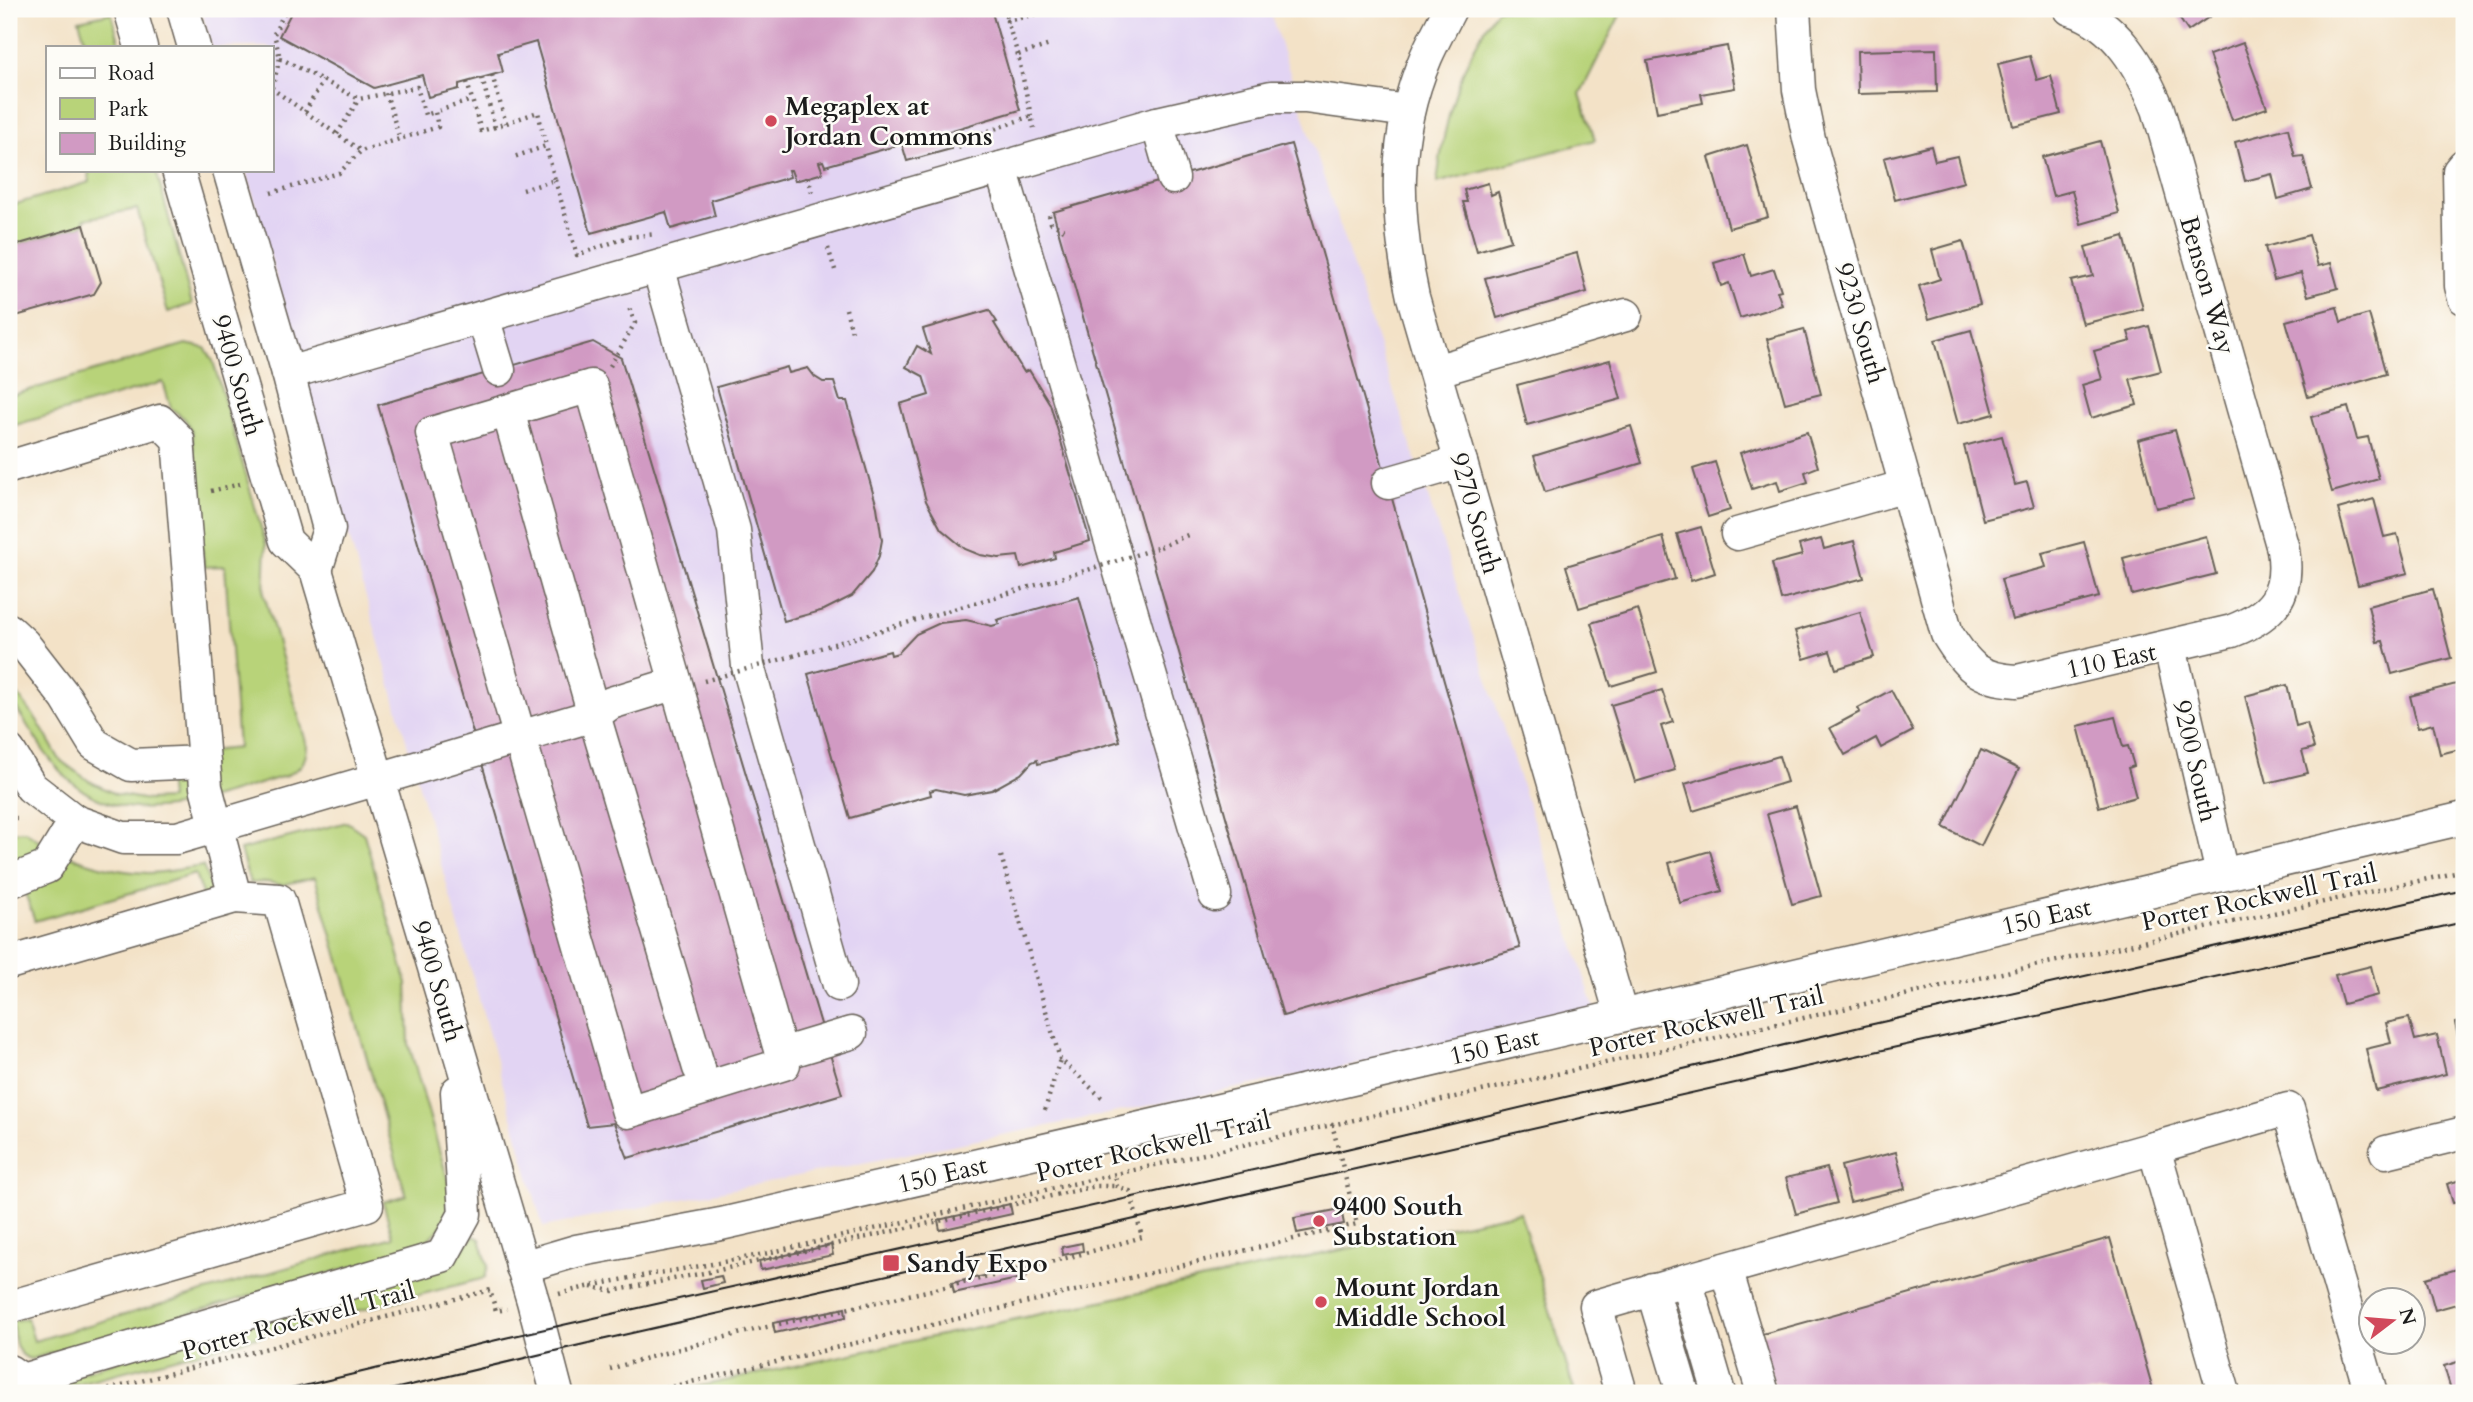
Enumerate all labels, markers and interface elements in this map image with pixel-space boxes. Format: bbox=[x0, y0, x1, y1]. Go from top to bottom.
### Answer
legend bbox=[46, 46, 273, 172]
text: Road bbox=[108, 59, 154, 88]
place label: Megaplex at Jordan Commons bbox=[781, 89, 993, 154]
text: Park bbox=[108, 95, 149, 124]
marker: Megaplex at Jordan Commons bbox=[763, 113, 779, 129]
text: Building bbox=[108, 129, 186, 158]
street label: Benson Way bbox=[2171, 212, 2244, 359]
street label: 9230 South bbox=[1827, 259, 1894, 388]
street label: 9400 South bbox=[204, 311, 271, 440]
street label: 9270 South bbox=[1442, 449, 1509, 578]
street label: 110 East bbox=[2063, 634, 2159, 687]
street label: 9200 South bbox=[2165, 697, 2227, 826]
street label: Porter Rockwell Trail bbox=[2138, 855, 2380, 940]
street label: 150 East bbox=[1998, 889, 2094, 944]
street label: 9400 South bbox=[404, 917, 471, 1046]
street label: Porter Rockwell Trail bbox=[1585, 977, 1827, 1066]
street label: 150 East bbox=[1446, 1019, 1542, 1074]
street label: Porter Rockwell Trail bbox=[1032, 1102, 1274, 1191]
street label: 150 East bbox=[894, 1147, 990, 1202]
place label: 9400 South Substation bbox=[1333, 1189, 1463, 1254]
marker: 9400 South Substation bbox=[1311, 1213, 1327, 1229]
place label: Sandy Expo bbox=[907, 1246, 1048, 1281]
marker: Sandy Expo bbox=[881, 1253, 901, 1273]
place label: Mount Jordan Middle School bbox=[1335, 1270, 1506, 1335]
street label: Porter Rockwell Trail bbox=[178, 1272, 419, 1368]
north arrow bbox=[2358, 1286, 2428, 1356]
marker: Mount Jordan Middle School bbox=[1313, 1294, 1329, 1310]
text: N bbox=[2393, 1305, 2422, 1329]

